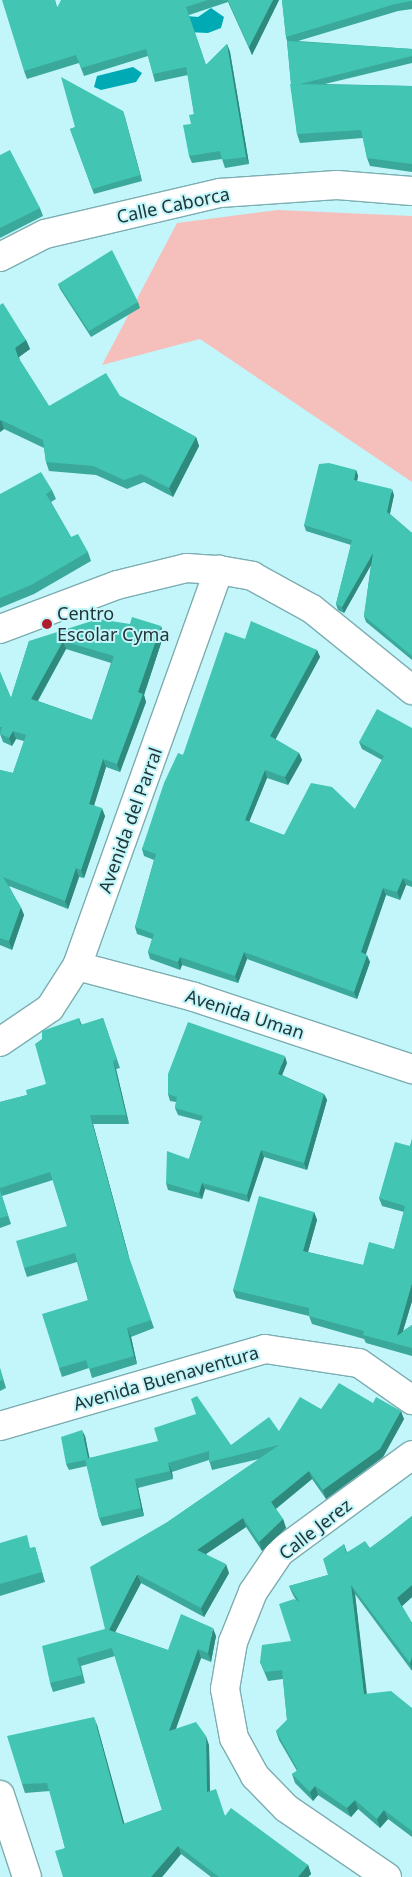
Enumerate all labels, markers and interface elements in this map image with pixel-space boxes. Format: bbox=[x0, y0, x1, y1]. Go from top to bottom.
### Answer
street label: Calle Caborca bbox=[115, 182, 231, 228]
place label: Centro Escolar Cyma bbox=[57, 603, 169, 646]
marker: Centro Escolar Cyma bbox=[41, 618, 53, 630]
street label: Avenida del Parral bbox=[94, 744, 166, 896]
street label: Avenida Uman bbox=[183, 985, 307, 1043]
street label: Avenida Buenaventura bbox=[71, 1341, 261, 1415]
street label: Calle Jerez bbox=[274, 1494, 356, 1564]

